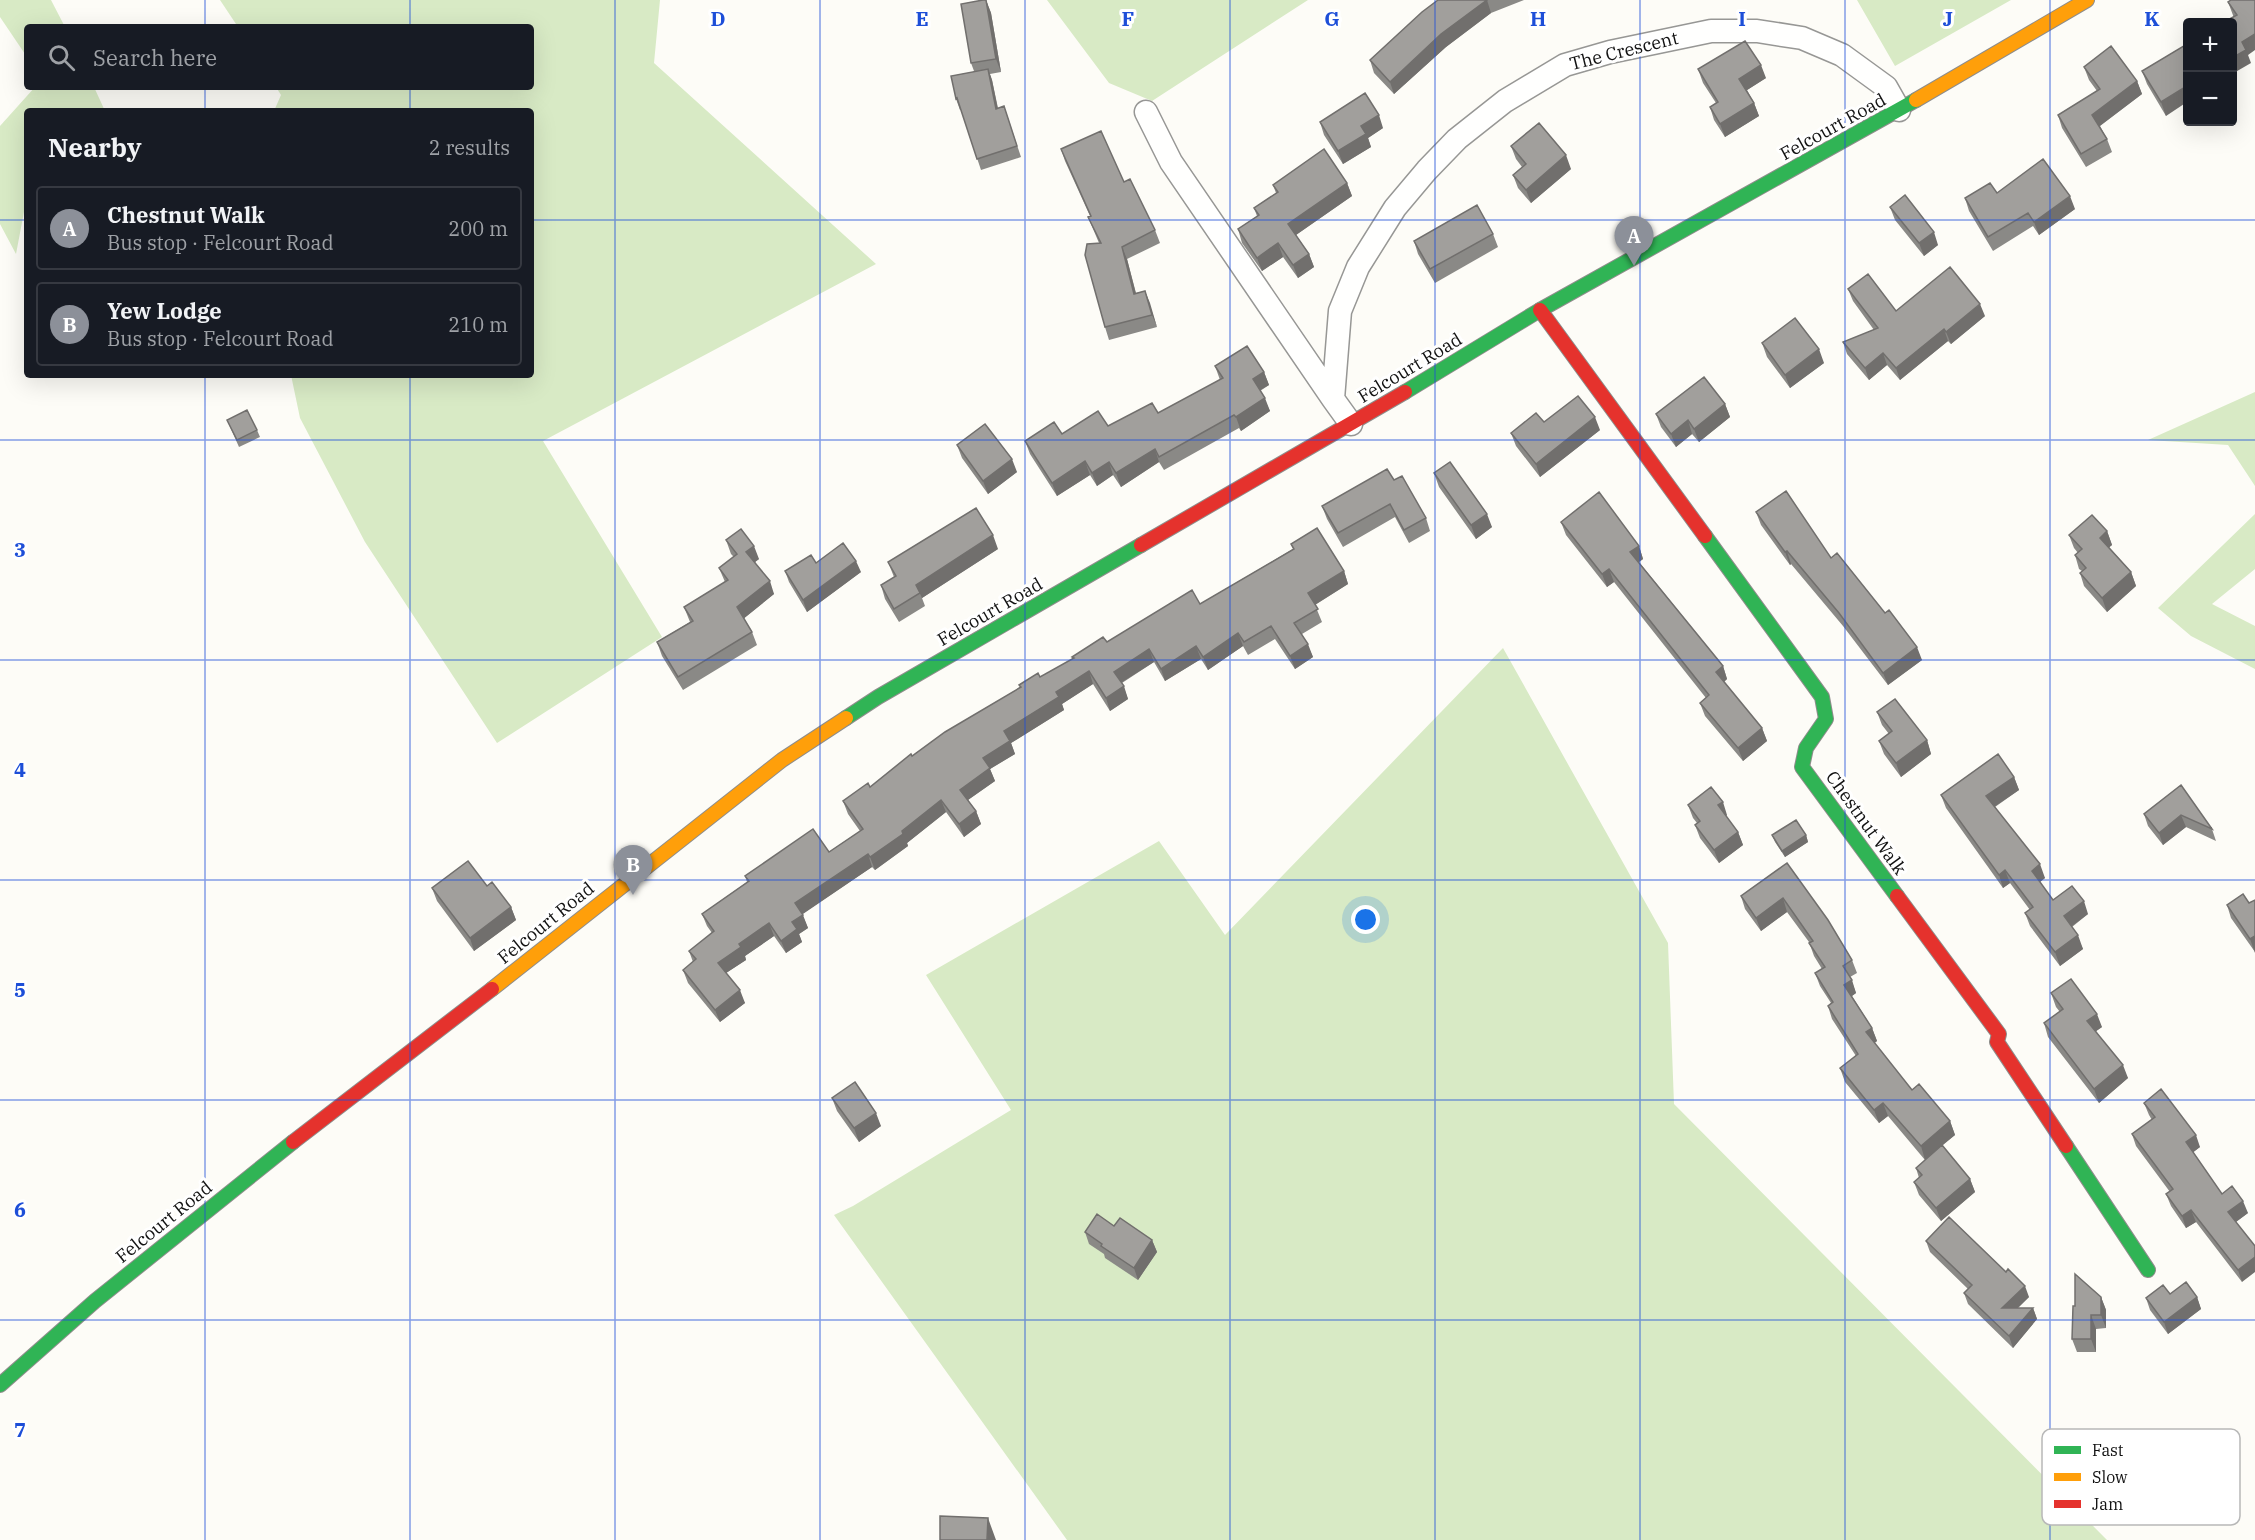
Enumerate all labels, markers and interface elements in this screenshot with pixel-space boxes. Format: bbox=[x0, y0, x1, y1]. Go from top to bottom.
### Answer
text: D bbox=[710, 5, 726, 32]
text: E bbox=[915, 5, 929, 32]
text: F bbox=[1122, 5, 1134, 32]
text: G bbox=[1324, 5, 1340, 32]
text: H bbox=[1530, 5, 1546, 32]
text: I bbox=[1738, 5, 1746, 32]
text: J bbox=[1943, 5, 1953, 32]
text: K bbox=[2144, 5, 2160, 32]
map controls bbox=[2183, 18, 2237, 126]
button: + bbox=[2183, 18, 2237, 72]
search box bbox=[24, 24, 534, 90]
street label: The Crescent bbox=[1567, 26, 1681, 75]
icon: search bbox=[45, 41, 78, 74]
text: Search here bbox=[93, 43, 217, 72]
button: − bbox=[2183, 72, 2237, 126]
street label: Felcourt Road bbox=[1776, 88, 1890, 165]
text: Nearby bbox=[48, 130, 142, 164]
text: 2 results bbox=[429, 134, 510, 161]
text: Chestnut Walk bbox=[107, 200, 265, 229]
text: A bbox=[63, 215, 76, 242]
text: 200 m bbox=[448, 215, 508, 242]
pin: A bbox=[1614, 216, 1654, 266]
text: Bus stop · Felcourt Road bbox=[107, 229, 334, 256]
text: Yew Lodge bbox=[107, 296, 222, 325]
text: B bbox=[62, 311, 77, 338]
text: 210 m bbox=[448, 311, 508, 338]
text: Bus stop · Felcourt Road bbox=[107, 325, 334, 352]
street label: Felcourt Road bbox=[1353, 327, 1466, 408]
text: 3 bbox=[14, 536, 26, 563]
street label: Felcourt Road bbox=[933, 572, 1046, 651]
text: 4 bbox=[14, 756, 26, 783]
street label: Chestnut Walk bbox=[1821, 766, 1912, 880]
pin: B bbox=[614, 846, 652, 895]
street label: Felcourt Road bbox=[493, 877, 599, 969]
your location bbox=[1351, 905, 1380, 934]
text: 5 bbox=[14, 976, 26, 1003]
street label: Felcourt Road bbox=[111, 1176, 217, 1268]
text: 6 bbox=[14, 1196, 26, 1223]
text: 7 bbox=[14, 1416, 26, 1443]
legend bbox=[2042, 1429, 2240, 1525]
text: Fast bbox=[2092, 1440, 2124, 1460]
text: Slow bbox=[2092, 1467, 2128, 1487]
text: Jam bbox=[2092, 1494, 2123, 1514]

